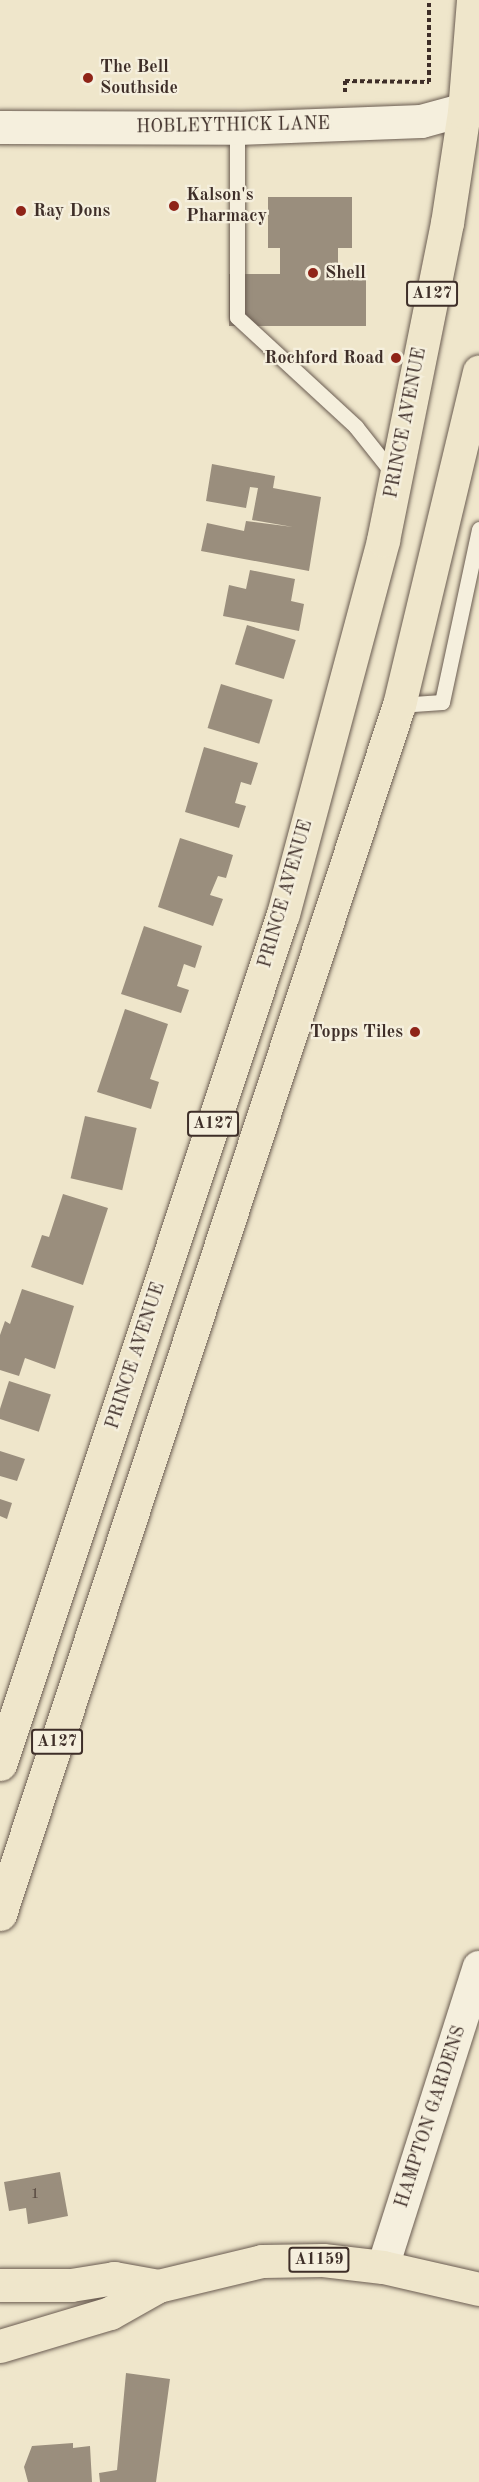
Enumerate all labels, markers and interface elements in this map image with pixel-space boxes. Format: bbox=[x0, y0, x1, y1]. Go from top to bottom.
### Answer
place label: The Bell Southside bbox=[100, 57, 178, 100]
marker: The Bell Southside bbox=[81, 71, 95, 85]
street label: HOBLEYTHICK LANE bbox=[136, 114, 330, 138]
place label: Kalson's Pharmacy bbox=[186, 185, 267, 228]
marker: Kalson's Pharmacy bbox=[167, 199, 181, 213]
place label: Ray Dons bbox=[33, 200, 110, 222]
marker: Ray Dons bbox=[14, 204, 28, 218]
place label: Shell bbox=[325, 262, 366, 284]
marker: Shell bbox=[306, 266, 320, 280]
road number: A127 bbox=[405, 281, 459, 307]
street label: PRINCE AVENUE bbox=[381, 346, 431, 500]
place label: Rochford Road bbox=[264, 347, 384, 369]
marker: Rochford Road bbox=[389, 351, 403, 365]
street label: PRINCE AVENUE bbox=[255, 817, 317, 971]
place label: Topps Tiles bbox=[310, 1021, 403, 1043]
marker: Topps Tiles bbox=[408, 1025, 422, 1039]
road number: A127 bbox=[186, 1111, 240, 1137]
street label: PRINCE AVENUE bbox=[102, 1280, 170, 1432]
road number: A127 bbox=[30, 1729, 84, 1755]
street label: HAMPTON GARDENS bbox=[391, 2023, 471, 2211]
house number: 1 bbox=[31, 2186, 39, 2204]
road number: A1159 bbox=[288, 2247, 350, 2273]

